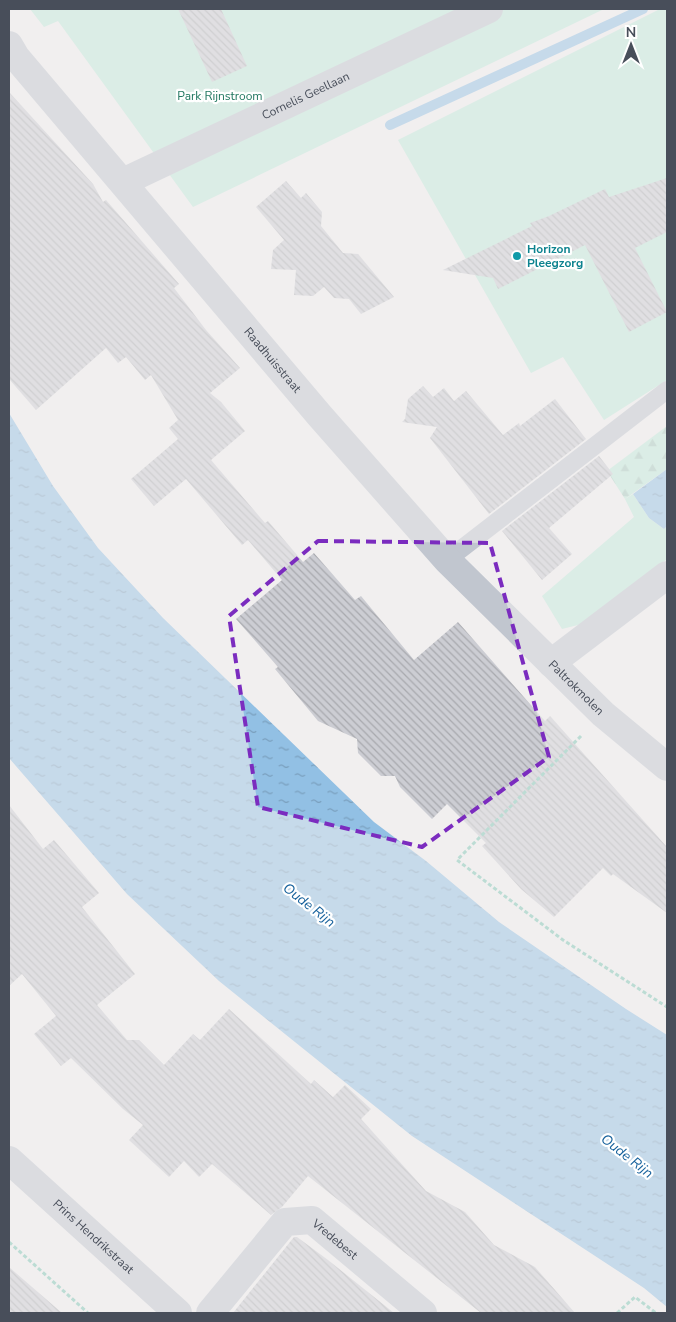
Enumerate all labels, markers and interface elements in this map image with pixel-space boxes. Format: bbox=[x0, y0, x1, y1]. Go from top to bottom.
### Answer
north arrow bbox=[606, 20, 656, 70]
text: N bbox=[626, 23, 636, 42]
street label: Cornelis Geellaan bbox=[259, 68, 352, 123]
park label: Park Rijnstroom bbox=[177, 88, 263, 104]
place label: Horizon Pleegzorg bbox=[527, 241, 583, 271]
marker: Horizon Pleegzorg bbox=[511, 250, 523, 262]
street label: Raadhuisstraat bbox=[240, 324, 305, 397]
street label: Paltrokmolen bbox=[545, 657, 608, 719]
water label: Oude Rijn bbox=[279, 879, 339, 931]
water label: Oude Rijn bbox=[597, 1130, 657, 1182]
street label: Prins Hendrikstraat bbox=[50, 1196, 138, 1278]
street label: Vredebest bbox=[308, 1215, 362, 1264]

